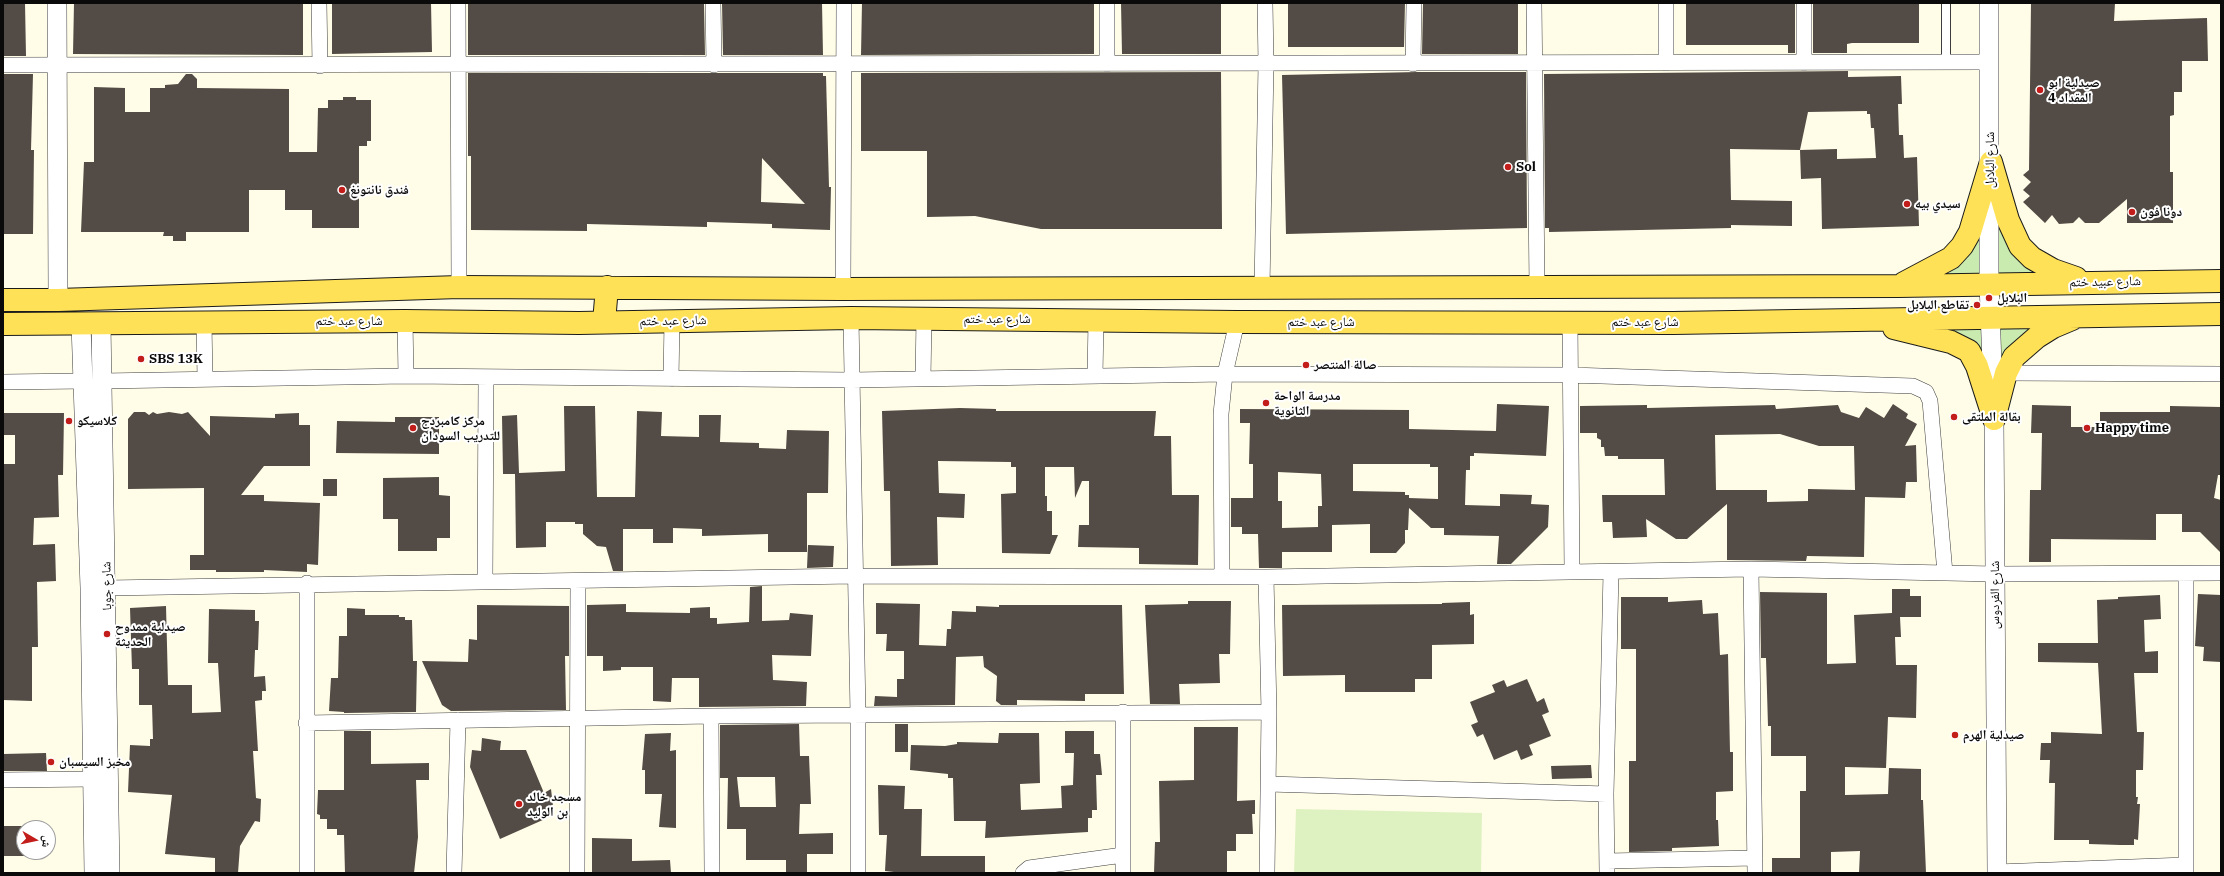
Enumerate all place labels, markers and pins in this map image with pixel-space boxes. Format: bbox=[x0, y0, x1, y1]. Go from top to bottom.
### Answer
place label: صيدلية ابو المقداد 4 bbox=[2048, 75, 2100, 106]
marker: صيدلية ابو المقداد 4 bbox=[2035, 85, 2045, 95]
place label: Sol bbox=[1516, 159, 1536, 175]
marker: Sol bbox=[1503, 162, 1513, 172]
place label: فندق نانتونغ bbox=[350, 182, 409, 198]
marker: فندق نانتونغ bbox=[337, 185, 347, 195]
place label: سيدي بيه bbox=[1915, 196, 1961, 212]
marker: سيدي بيه bbox=[1902, 199, 1912, 209]
place label: دونا فون bbox=[2140, 204, 2182, 220]
marker: دونا فون bbox=[2127, 207, 2137, 217]
place label: البلابل bbox=[1997, 290, 2027, 306]
marker: البلابل bbox=[1984, 293, 1994, 303]
place label: تقاطع البلابل bbox=[1907, 297, 1969, 313]
marker: تقاطع البلابل bbox=[1972, 300, 1982, 310]
place label: SBS 13K bbox=[149, 351, 203, 367]
marker: SBS 13K bbox=[136, 354, 146, 364]
place label: صالة المنتصر bbox=[1314, 357, 1376, 373]
marker: صالة المنتصر bbox=[1301, 360, 1311, 370]
place label: مدرسة الواحة الثانوية bbox=[1274, 388, 1341, 419]
marker: مدرسة الواحة الثانوية bbox=[1261, 398, 1271, 408]
place label: بقالة الملتقى bbox=[1962, 409, 2021, 425]
marker: بقالة الملتقى bbox=[1949, 412, 1959, 422]
place label: كلاسيكو bbox=[77, 413, 117, 429]
place label: مركز كامبردج للتدريب السودان bbox=[421, 413, 500, 444]
marker: كلاسيكو bbox=[64, 416, 74, 426]
place label: Happy time bbox=[2095, 420, 2169, 436]
marker: مركز كامبردج للتدريب السودان bbox=[408, 423, 418, 433]
marker: Happy time bbox=[2082, 423, 2092, 433]
place label: صيدلية ممدوح الحديثة bbox=[115, 619, 186, 650]
marker: صيدلية ممدوح الحديثة bbox=[102, 629, 112, 639]
place label: صيدلية الهرم bbox=[1963, 727, 2024, 743]
marker: صيدلية الهرم bbox=[1950, 730, 1960, 740]
place label: مخبز السيسبان bbox=[59, 754, 130, 770]
marker: مخبز السيسبان bbox=[46, 757, 56, 767]
place label: مسجد خالد بن الوليد bbox=[527, 789, 581, 820]
marker: مسجد خالد بن الوليد bbox=[514, 799, 524, 809]

